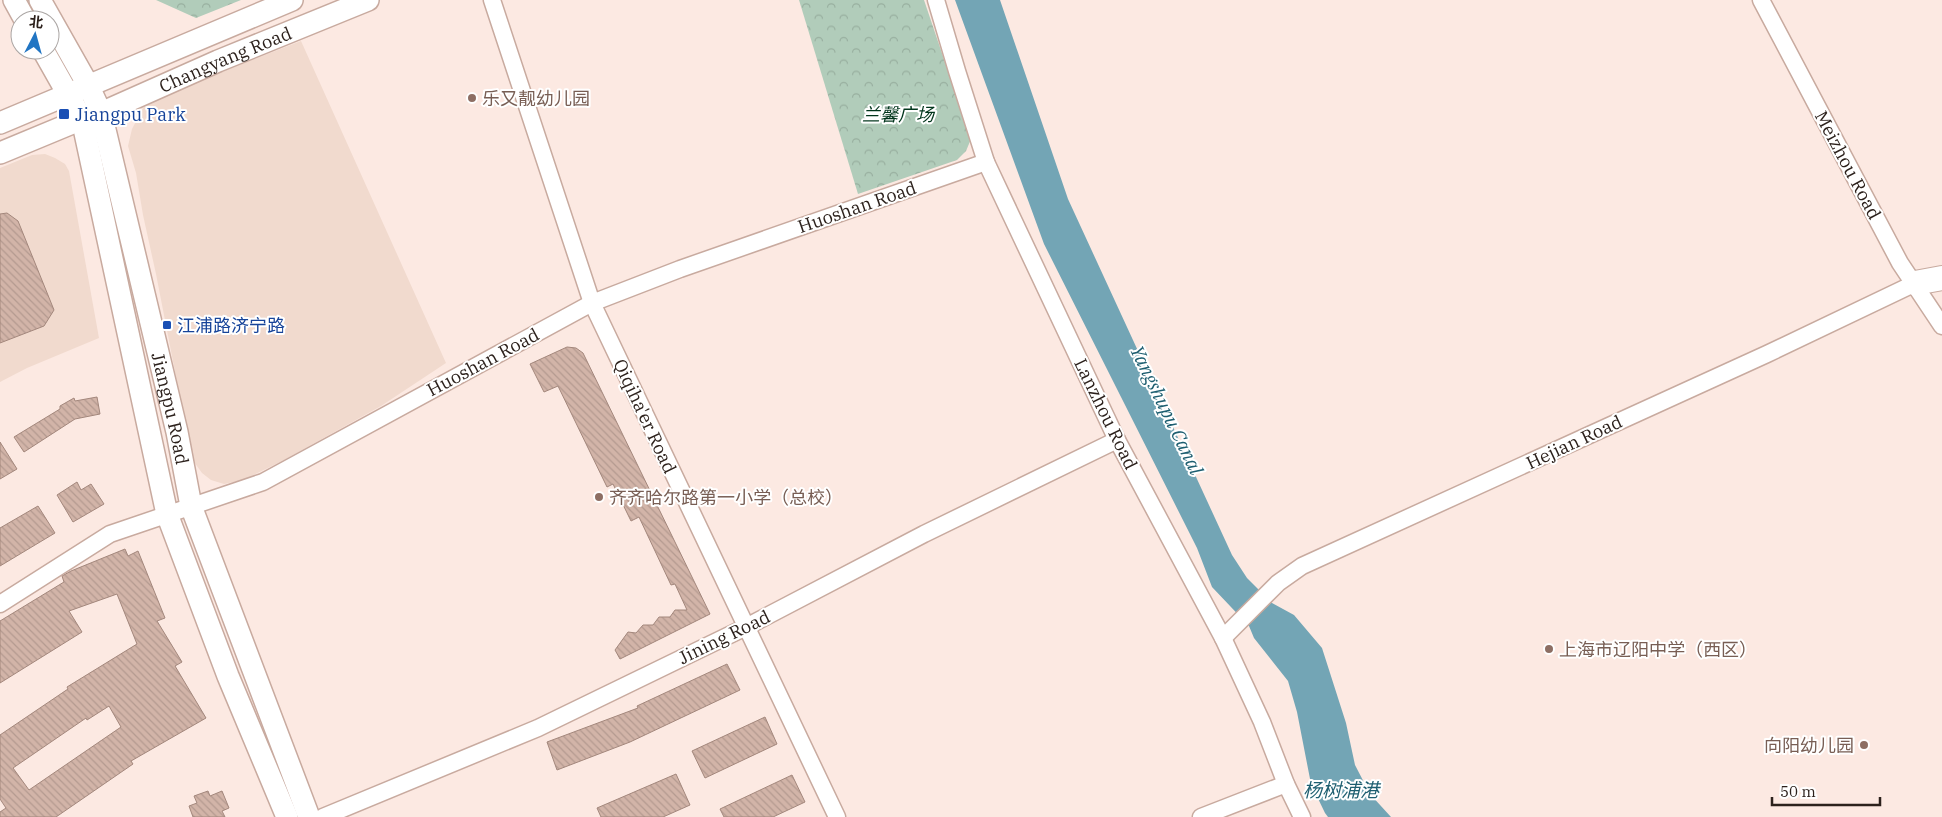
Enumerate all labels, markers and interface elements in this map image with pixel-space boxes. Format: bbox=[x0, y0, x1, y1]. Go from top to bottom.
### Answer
north arrow bbox=[10, 10, 60, 60]
text: 北 bbox=[28, 12, 44, 32]
street label: Changyang Road bbox=[155, 21, 295, 97]
place label: 乐又靓幼儿园 bbox=[482, 87, 590, 110]
marker: 乐又靓幼儿园 bbox=[466, 92, 478, 104]
place label: Jiangpu Park bbox=[75, 103, 186, 126]
park label: 兰馨广场 bbox=[862, 103, 936, 126]
marker: Jiangpu Park bbox=[57, 107, 71, 121]
street label: Meizhou Road bbox=[1810, 107, 1886, 223]
street label: Huoshan Road bbox=[795, 176, 919, 238]
place label: 江浦路济宁路 bbox=[177, 314, 285, 337]
marker: 江浦路济宁路 bbox=[161, 319, 173, 331]
street label: Huoshan Road bbox=[423, 323, 543, 401]
water label: Yangshupu Canal bbox=[1125, 341, 1209, 479]
street label: Jiangpu Road bbox=[147, 350, 194, 466]
street label: Qiqiha'er Road bbox=[608, 355, 682, 477]
street label: Lanzhou Road bbox=[1069, 355, 1143, 473]
street label: Hejian Road bbox=[1522, 410, 1626, 474]
place label: 齐齐哈尔路第一小学（总校） bbox=[609, 486, 843, 509]
marker: 齐齐哈尔路第一小学（总校） bbox=[593, 491, 605, 503]
street label: Jining Road bbox=[674, 605, 774, 669]
place label: 上海市辽阳中学（西区） bbox=[1559, 638, 1757, 661]
marker: 上海市辽阳中学（西区） bbox=[1543, 643, 1555, 655]
place label: 向阳幼儿园 bbox=[1764, 734, 1854, 757]
marker: 向阳幼儿园 bbox=[1858, 739, 1870, 751]
scale bar bbox=[1772, 774, 1880, 806]
water label: 杨树浦港 bbox=[1303, 778, 1382, 802]
text: 50 m bbox=[1780, 782, 1816, 801]

